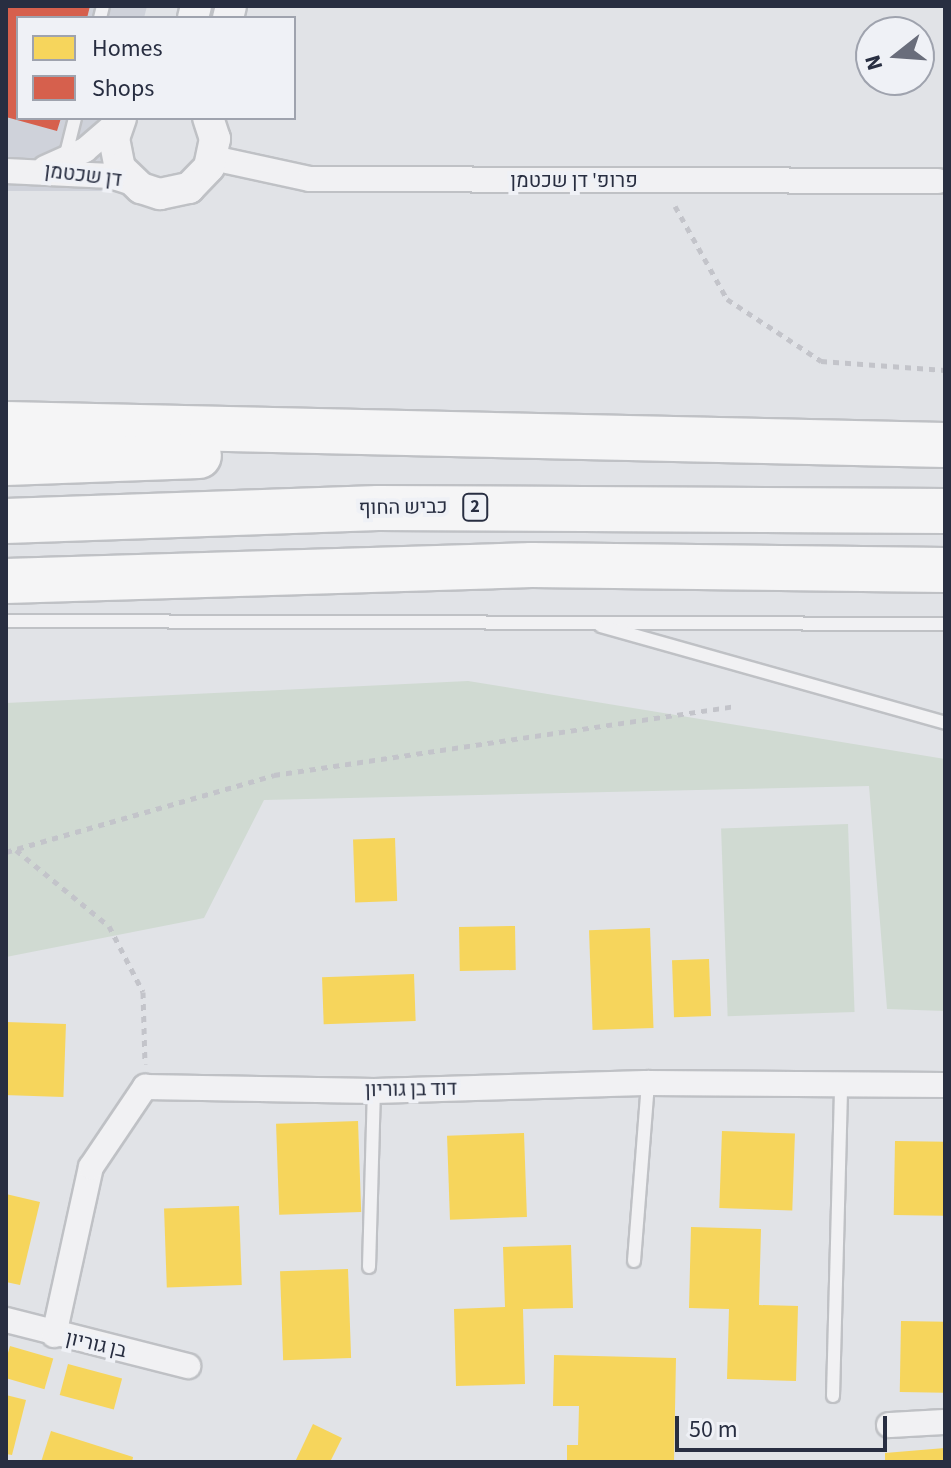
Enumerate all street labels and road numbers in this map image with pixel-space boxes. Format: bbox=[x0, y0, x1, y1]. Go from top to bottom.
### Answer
street label: דן שכטמן bbox=[43, 159, 123, 193]
street label: פרופ' דן שכטמן bbox=[510, 169, 638, 193]
road number: 2 bbox=[461, 493, 489, 521]
street label: כביש החוף bbox=[358, 495, 448, 521]
street label: דוד בן גוריון bbox=[365, 1077, 457, 1103]
street label: בן גוריון bbox=[63, 1326, 129, 1364]

